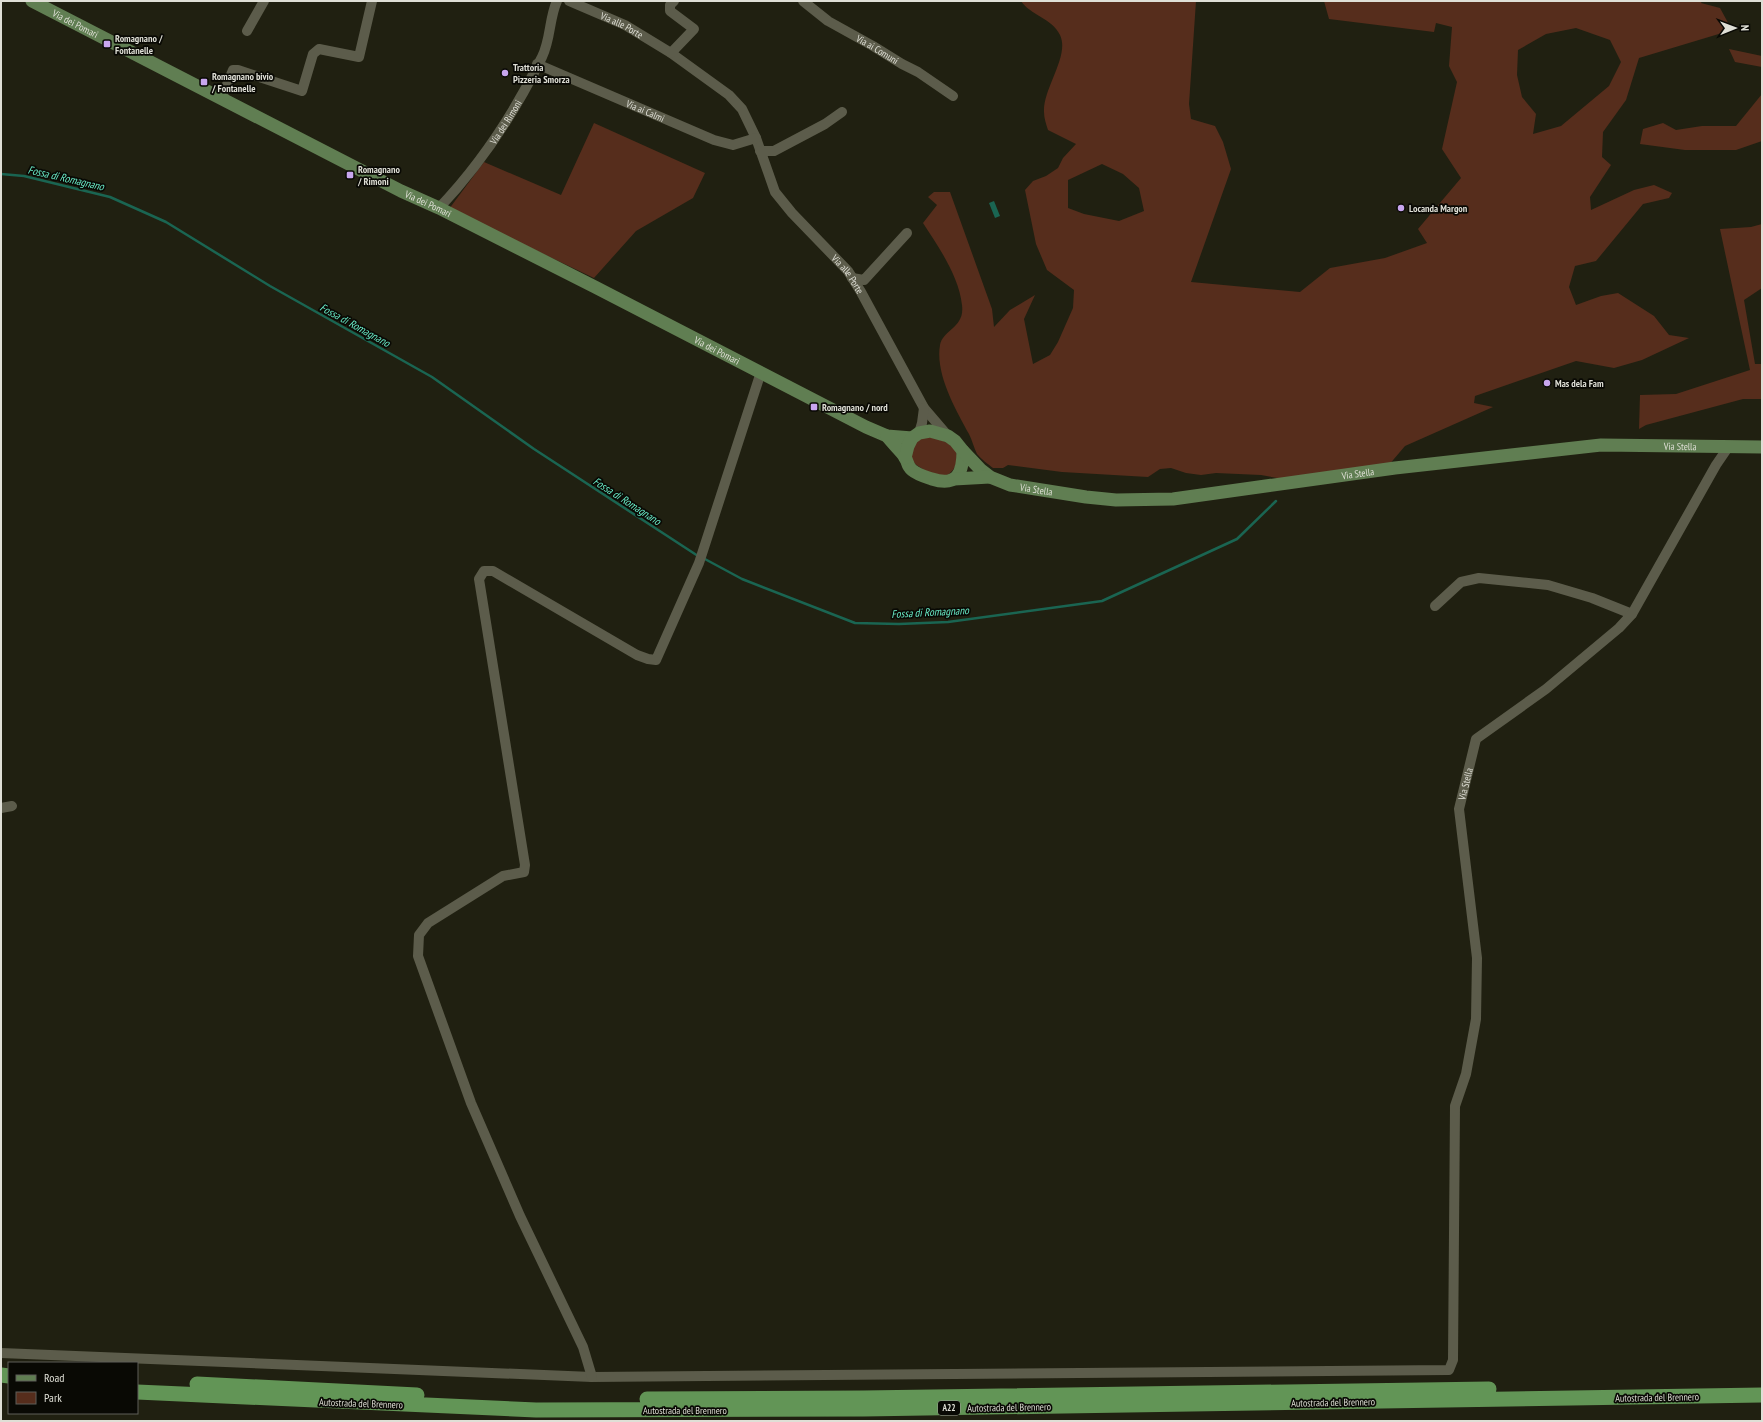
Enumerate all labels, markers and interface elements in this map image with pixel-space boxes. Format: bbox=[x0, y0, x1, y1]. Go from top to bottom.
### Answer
street label: Via dei Pomari bbox=[49, 6, 100, 41]
north arrow bbox=[1715, 8, 1755, 48]
street label: Via alle Porte bbox=[597, 9, 645, 41]
text: N bbox=[1738, 25, 1752, 31]
street label: Via ai Comuni bbox=[853, 31, 901, 67]
place label: Romagnano / Fontanelle bbox=[115, 32, 163, 57]
marker: Romagnano / Fontanelle bbox=[102, 39, 112, 49]
place label: Trattoria Pizzeria Smorza bbox=[513, 61, 570, 86]
marker: Trattoria Pizzeria Smorza bbox=[500, 68, 510, 78]
place label: Romagnano bivio / Fontanelle bbox=[211, 70, 274, 95]
marker: Romagnano bivio / Fontanelle bbox=[199, 77, 209, 87]
street label: Via ai Calmi bbox=[623, 97, 667, 125]
street label: Via dei Rimoni bbox=[486, 98, 525, 148]
water label: Fossa di Romagnano bbox=[27, 162, 107, 194]
place label: Romagnano / Rimoni bbox=[357, 163, 400, 188]
marker: Romagnano / Rimoni bbox=[345, 170, 355, 180]
street label: Via dei Pomari bbox=[402, 187, 453, 220]
place label: Locanda Margon bbox=[1409, 202, 1468, 215]
marker: Locanda Margon bbox=[1396, 203, 1406, 213]
street label: Via alle Porte bbox=[828, 251, 867, 296]
water label: Fossa di Romagnano bbox=[318, 300, 393, 351]
street label: Via dei Pomari bbox=[691, 333, 742, 368]
place label: Mas dela Fam bbox=[1555, 377, 1604, 390]
marker: Mas dela Fam bbox=[1542, 378, 1552, 388]
place label: Romagnano / nord bbox=[822, 401, 888, 414]
marker: Romagnano / nord bbox=[809, 402, 819, 412]
street label: Via Stella bbox=[1663, 440, 1697, 453]
street label: Via Stella bbox=[1340, 465, 1375, 483]
water label: Fossa di Romagnano bbox=[591, 474, 664, 529]
street label: Via Stella bbox=[1018, 481, 1053, 499]
water label: Fossa di Romagnano bbox=[891, 603, 970, 621]
street label: Via Stella bbox=[1455, 767, 1476, 802]
legend bbox=[8, 1362, 138, 1414]
text: Road bbox=[44, 1370, 64, 1385]
text: Park bbox=[44, 1390, 62, 1405]
street label: Autostrada del Brennero bbox=[1615, 1390, 1699, 1405]
street label: Autostrada del Brennero bbox=[1291, 1395, 1375, 1410]
street label: Autostrada del Brennero bbox=[319, 1396, 403, 1411]
street label: Autostrada del Brennero bbox=[967, 1400, 1051, 1415]
road number: A22 bbox=[938, 1401, 960, 1415]
street label: Autostrada del Brennero bbox=[643, 1404, 727, 1417]

